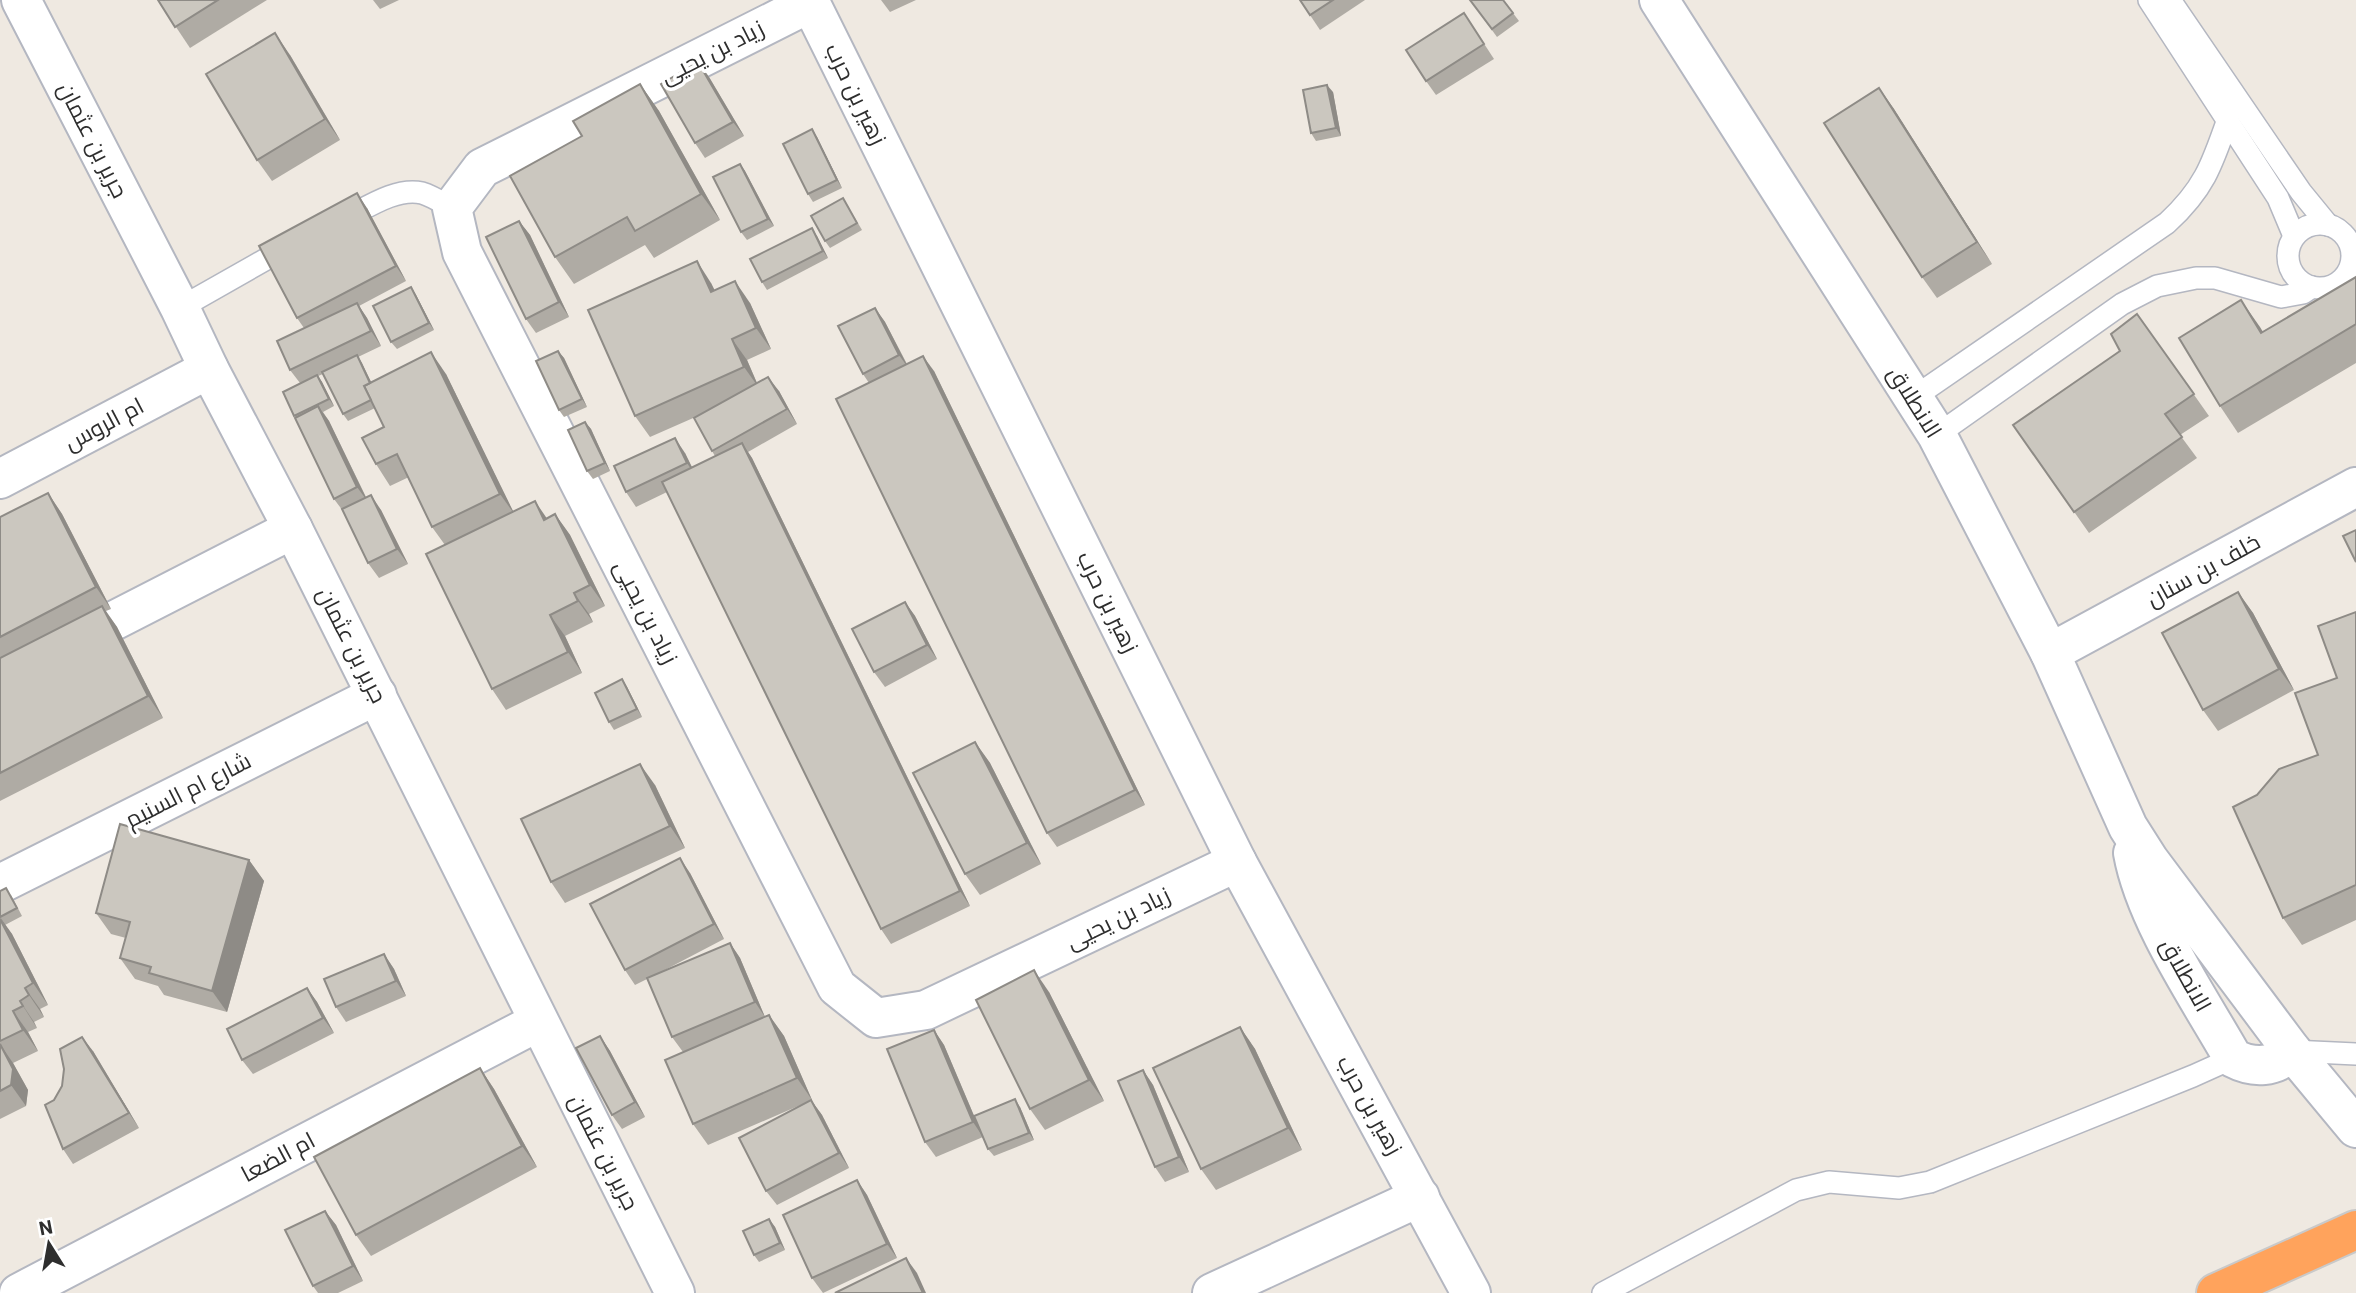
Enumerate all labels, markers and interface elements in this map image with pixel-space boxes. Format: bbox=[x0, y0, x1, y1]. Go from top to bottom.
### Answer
street label: زياد بن يحيى bbox=[656, 15, 769, 90]
street label: زهير بن حرب bbox=[819, 39, 892, 149]
street label: جرير بن عثمان bbox=[52, 78, 133, 203]
street label: الانطلاق bbox=[1882, 361, 1947, 443]
street label: ام الروس bbox=[60, 392, 150, 458]
street label: خلف بن سنان bbox=[2142, 528, 2265, 613]
street label: زهير بن حرب bbox=[1071, 547, 1144, 657]
street label: زياد بن يحيى bbox=[608, 556, 683, 669]
street label: جرير بن عثمان bbox=[311, 583, 392, 708]
street label: شارع ام السنيم bbox=[121, 747, 257, 835]
street label: زياد بن يحيى bbox=[1062, 882, 1175, 955]
street label: الانطلاق bbox=[2154, 934, 2217, 1017]
street label: زهير بن حرب bbox=[1331, 1051, 1408, 1160]
street label: جرير بن عثمان bbox=[563, 1090, 644, 1215]
street label: ام الضعا bbox=[237, 1127, 321, 1190]
north arrow bbox=[14, 1209, 84, 1279]
text: N bbox=[37, 1215, 55, 1240]

